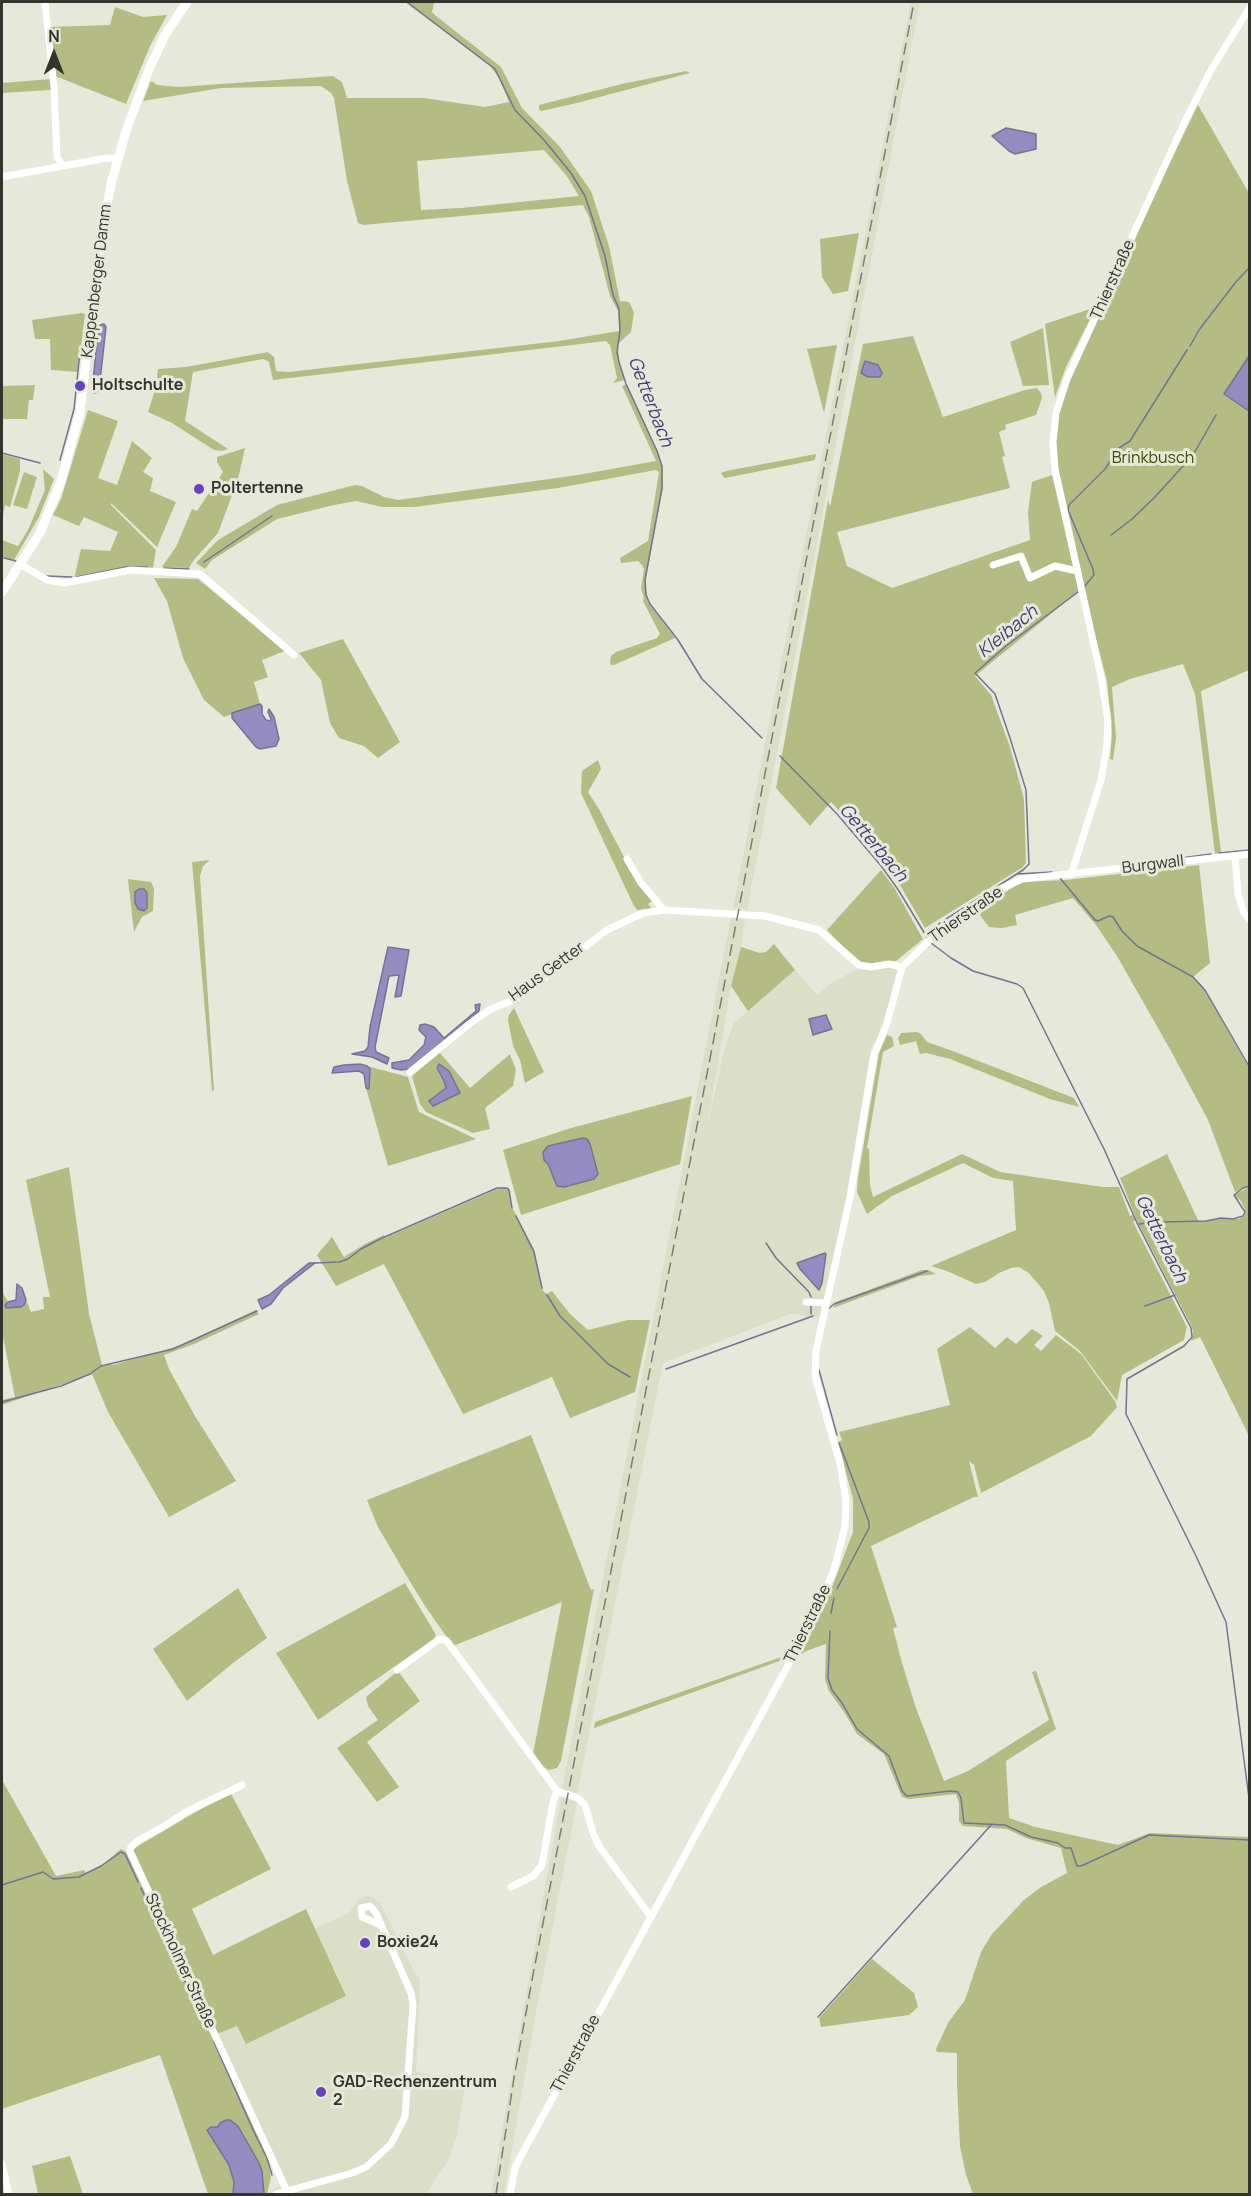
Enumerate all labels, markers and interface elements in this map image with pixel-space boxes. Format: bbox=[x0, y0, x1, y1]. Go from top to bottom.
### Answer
north arrow bbox=[24, 24, 84, 84]
text: N bbox=[48, 25, 60, 47]
street label: Kappenberger Damm bbox=[78, 203, 116, 359]
street label: Thierstraße bbox=[1087, 237, 1139, 323]
water label: Getterbach bbox=[623, 354, 677, 450]
place label: Holtschulte bbox=[92, 376, 183, 396]
marker: Holtschulte bbox=[73, 379, 87, 393]
park label: Brinkbusch bbox=[1112, 449, 1194, 469]
place label: Poltertenne bbox=[211, 479, 303, 499]
marker: Poltertenne bbox=[192, 482, 206, 496]
water label: Kleibach bbox=[974, 601, 1042, 663]
water label: Getterbach bbox=[834, 800, 912, 886]
street label: Burgwall bbox=[1121, 852, 1185, 878]
street label: Thierstraße bbox=[925, 883, 1007, 947]
street label: Haus Getter bbox=[506, 938, 588, 1006]
water label: Getterbach bbox=[1130, 1192, 1192, 1286]
street label: Thierstraße bbox=[781, 1581, 835, 1667]
street label: Stockholmer Straße bbox=[140, 1891, 220, 2031]
place label: Boxie24 bbox=[377, 1933, 439, 1953]
marker: Boxie24 bbox=[358, 1936, 372, 1950]
street label: Thierstraße bbox=[547, 2012, 605, 2096]
place label: GAD-Rechenzentrum 2 bbox=[333, 2073, 497, 2111]
marker: GAD-Rechenzentrum 2 bbox=[314, 2085, 328, 2099]

